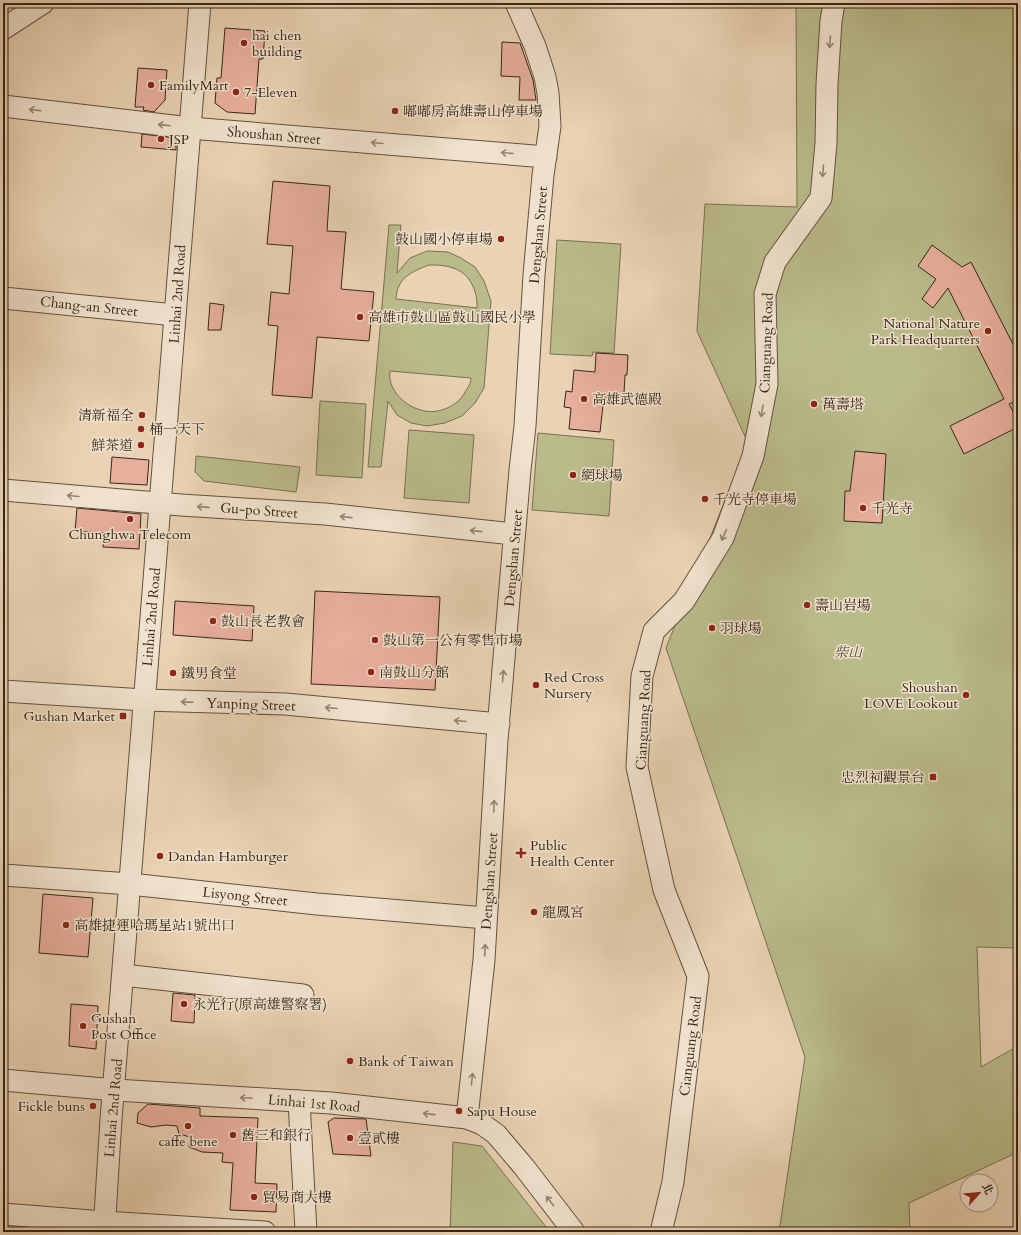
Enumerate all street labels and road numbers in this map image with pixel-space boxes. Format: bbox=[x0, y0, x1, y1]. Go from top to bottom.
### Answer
street label: Shoushan Street bbox=[226, 122, 322, 149]
street label: Dengshan Street bbox=[525, 185, 552, 284]
street label: Linhai 2nd Road bbox=[165, 243, 190, 344]
street label: Chang-an Street bbox=[39, 292, 139, 321]
street label: Cianguang Road bbox=[755, 292, 778, 394]
street label: Gu-po Street bbox=[220, 498, 299, 523]
street label: Dengshan Street bbox=[500, 508, 527, 607]
street label: Linhai 2nd Road bbox=[138, 566, 165, 667]
street label: Cianguang Road bbox=[631, 669, 656, 771]
street label: Yanping Street bbox=[206, 693, 296, 716]
street label: Dengshan Street bbox=[477, 831, 502, 930]
street label: Lisyong Street bbox=[202, 883, 289, 910]
street label: Cianguang Road bbox=[675, 994, 706, 1097]
street label: Linhai 2nd Road bbox=[100, 1057, 127, 1158]
street label: Linhai 1st Road bbox=[267, 1090, 361, 1117]

